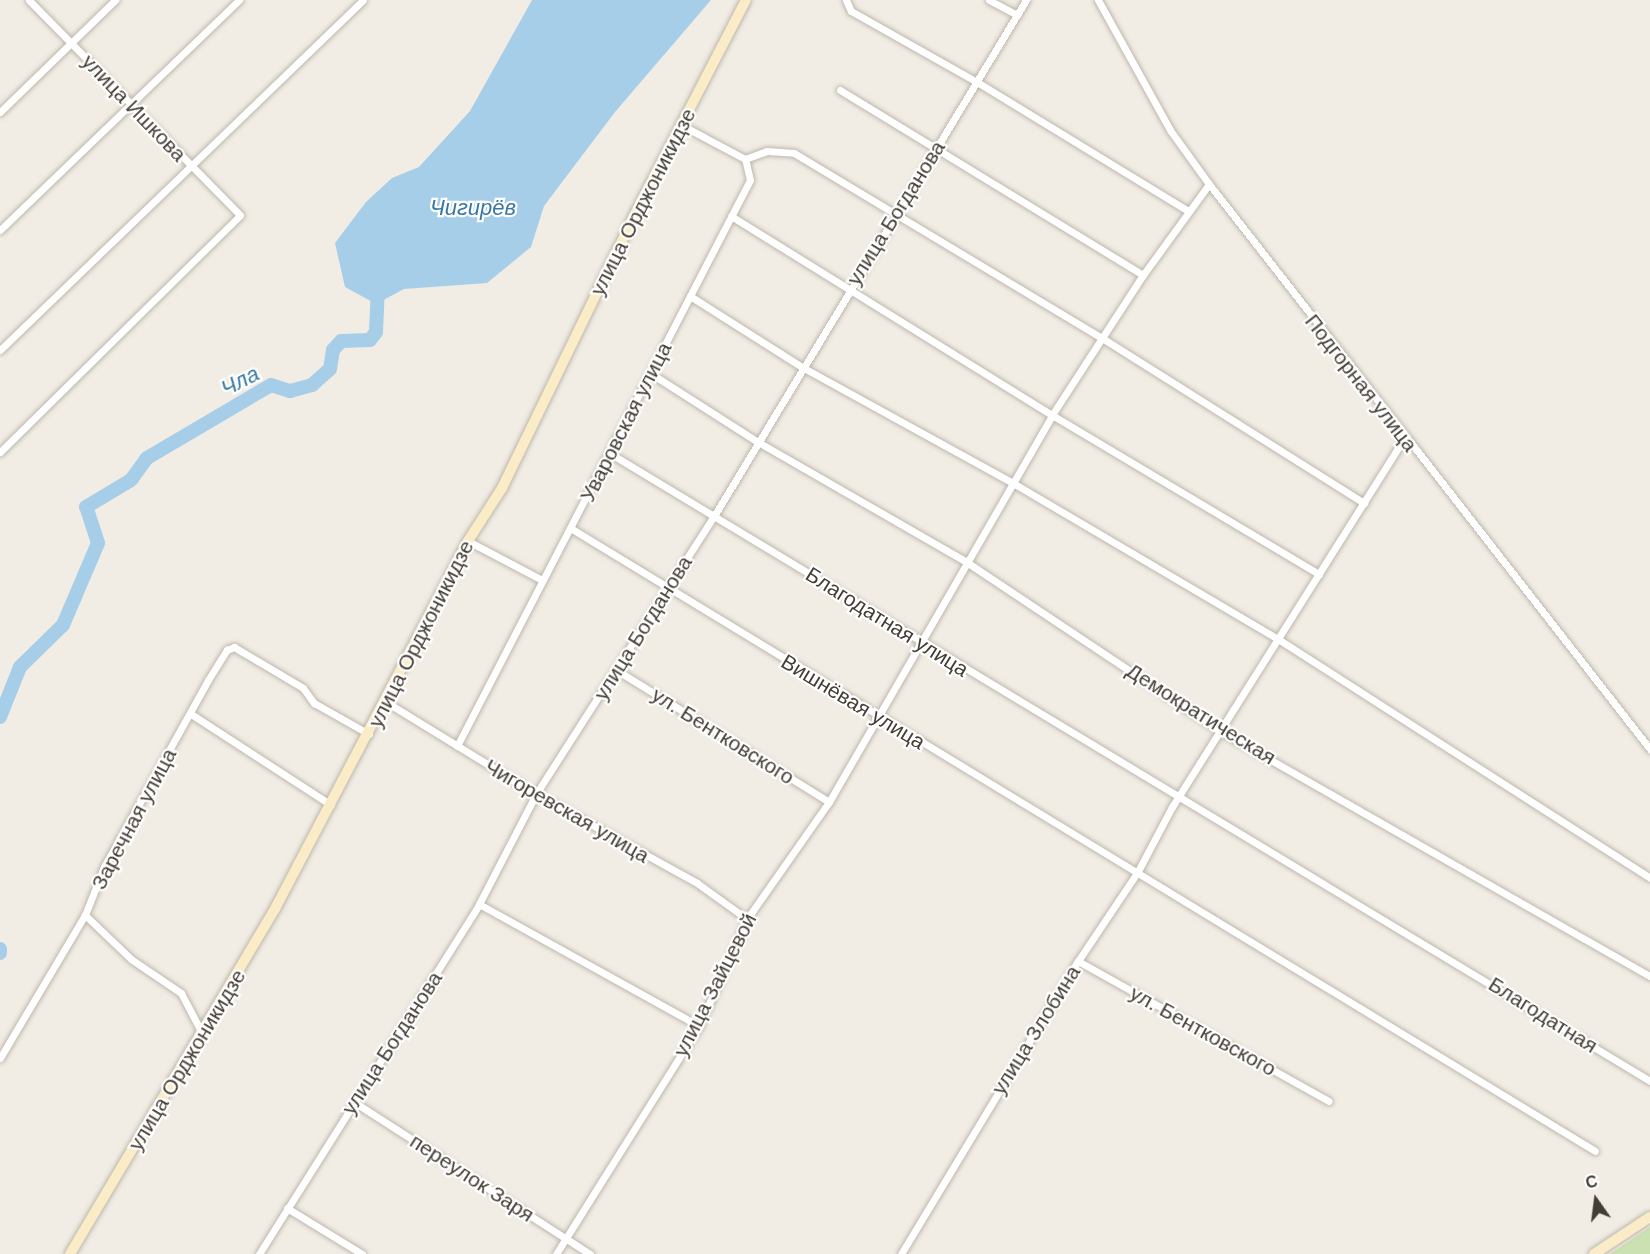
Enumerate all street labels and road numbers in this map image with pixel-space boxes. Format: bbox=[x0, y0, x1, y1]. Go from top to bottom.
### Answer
street label: улица Ишкова bbox=[77, 49, 191, 167]
street label: улица Орджоникидзе bbox=[585, 104, 701, 300]
street label: улица Богданова bbox=[841, 136, 951, 290]
street label: Подгорная улица bbox=[1300, 309, 1422, 457]
street label: Уваровская улица bbox=[575, 338, 677, 506]
street label: улица Орджоникидзе bbox=[363, 536, 479, 732]
street label: улица Богданова bbox=[588, 551, 698, 705]
street label: Благодатная улица bbox=[801, 562, 973, 682]
street label: Вишнёвая улица bbox=[776, 649, 930, 755]
street label: Демократическая bbox=[1122, 658, 1280, 770]
street label: ул. Бентковского bbox=[647, 682, 799, 790]
street label: Заречная улица bbox=[86, 744, 182, 894]
street label: Чигоревская улица bbox=[480, 754, 654, 868]
street label: улица Зайцевой bbox=[668, 909, 762, 1061]
street label: улица Злобина bbox=[986, 961, 1086, 1099]
street label: улица Орджоникидзе bbox=[123, 965, 251, 1155]
street label: улица Богданова bbox=[336, 967, 448, 1119]
street label: Благодатная bbox=[1484, 972, 1602, 1058]
street label: ул. Бентковского bbox=[1126, 980, 1280, 1082]
street label: переулок Заря bbox=[405, 1129, 539, 1227]

